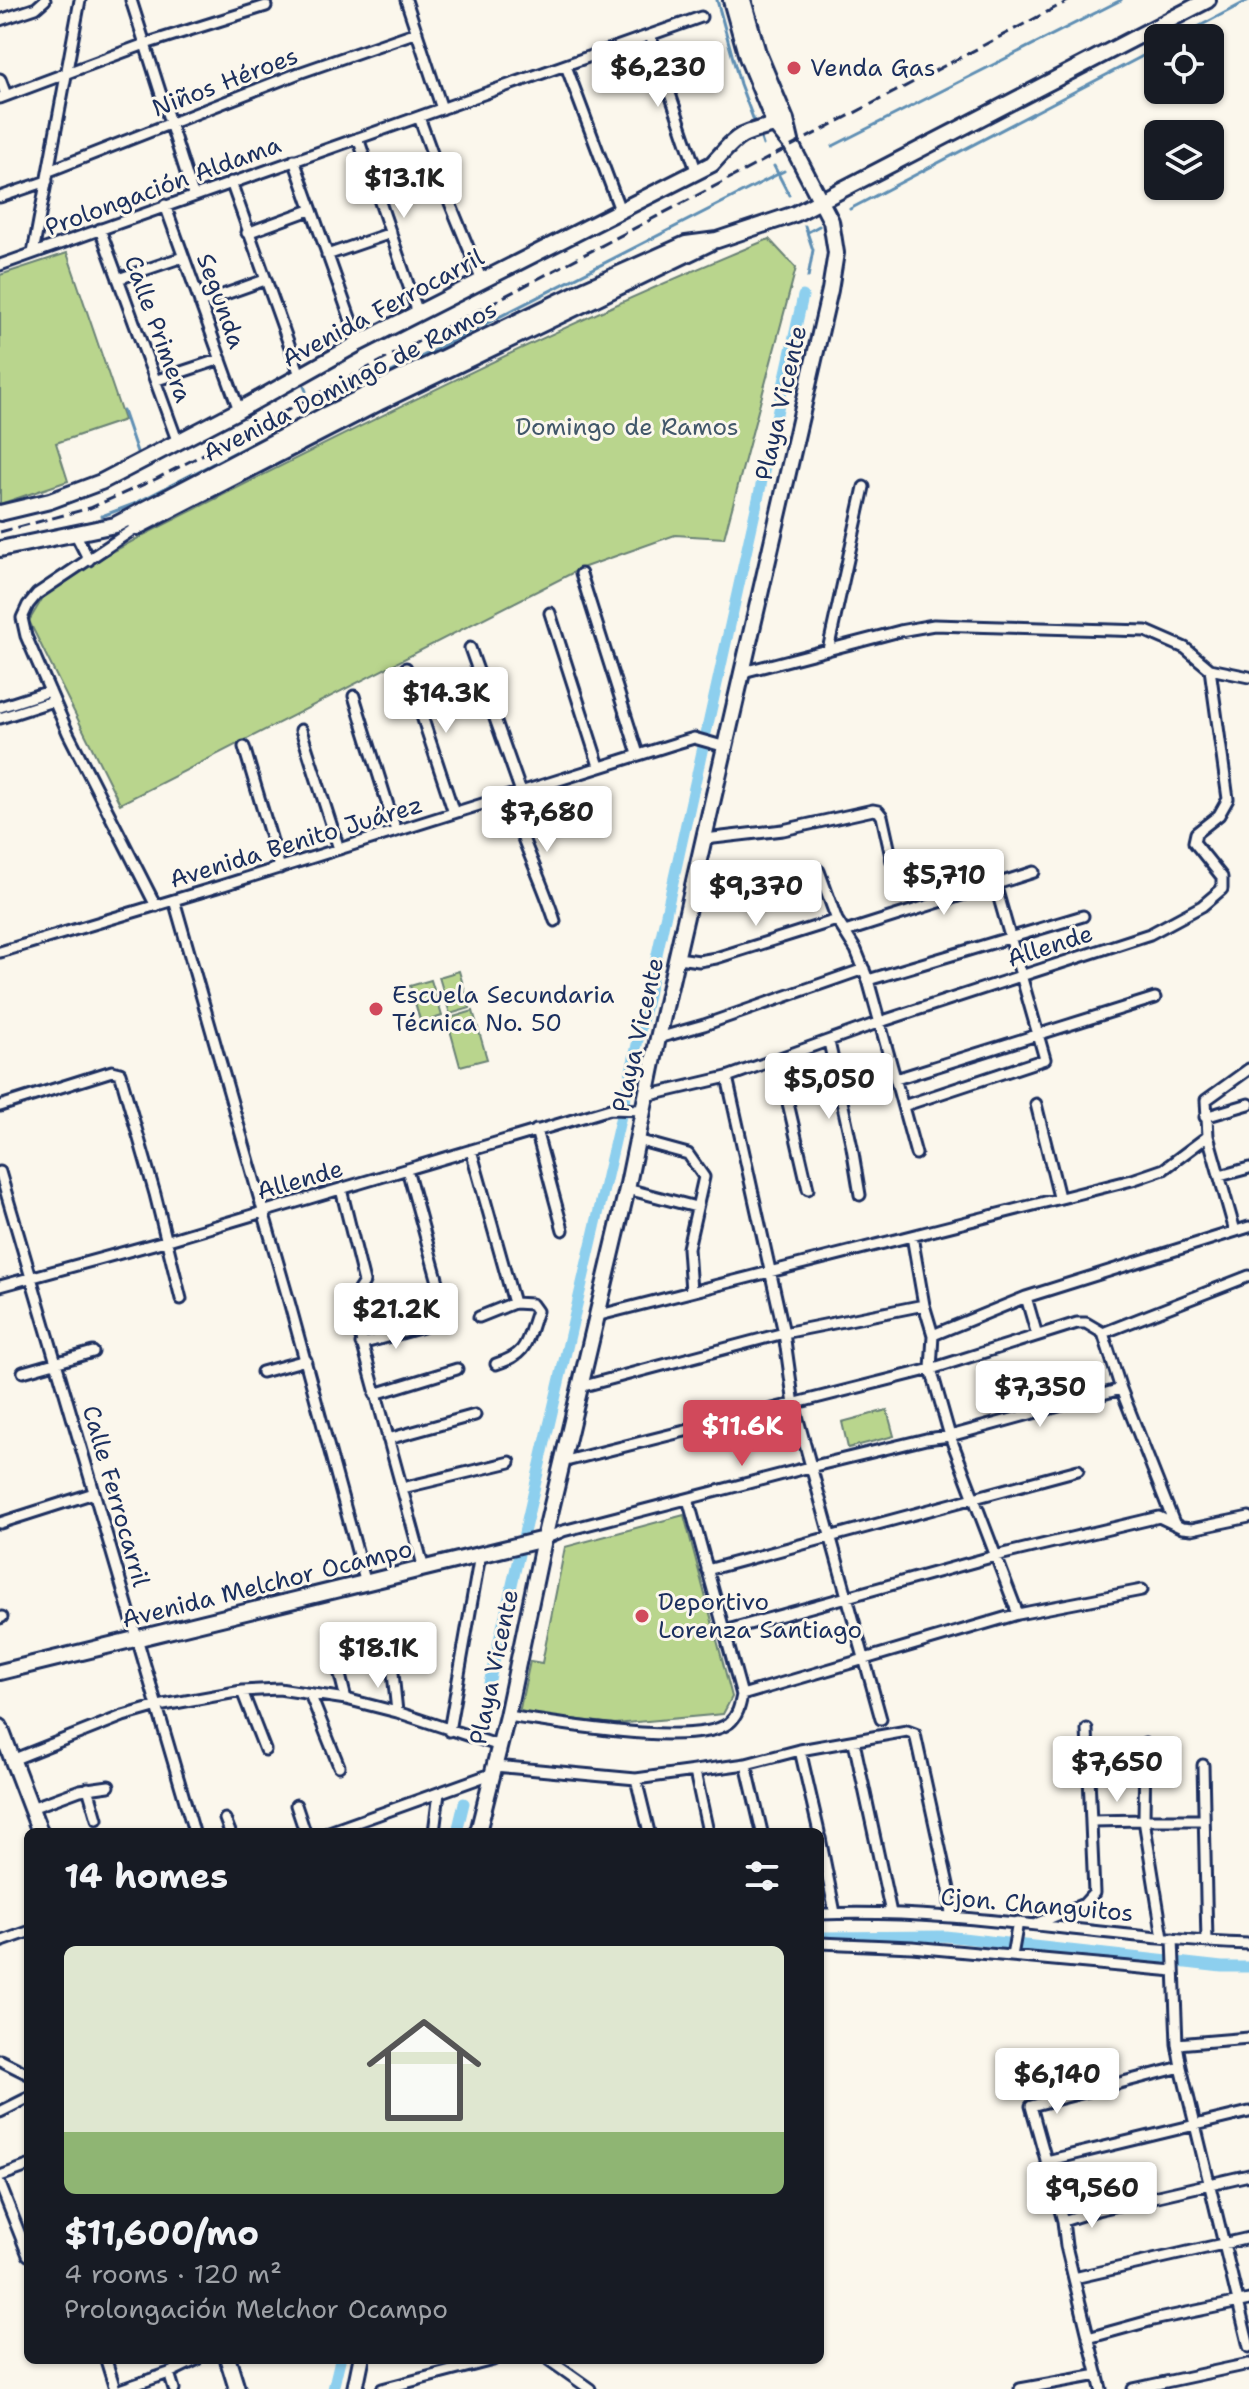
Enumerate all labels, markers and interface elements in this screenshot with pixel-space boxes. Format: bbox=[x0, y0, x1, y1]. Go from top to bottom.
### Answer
map controls bbox=[1144, 24, 1224, 200]
button: locate bbox=[1144, 24, 1224, 104]
street label: Niños Héroes bbox=[147, 40, 303, 124]
pin: $6,230 bbox=[593, 41, 723, 109]
text: $6,230 bbox=[610, 49, 706, 84]
place label: Venda Gas bbox=[810, 52, 936, 84]
marker: Venda Gas bbox=[785, 59, 803, 77]
button: layers bbox=[1144, 120, 1224, 200]
street label: Prolongación Aldama bbox=[41, 128, 285, 244]
pin: $13.1K bbox=[339, 152, 469, 220]
text: $13.1K bbox=[364, 160, 444, 195]
street label: Avenida Ferrocarril bbox=[277, 241, 490, 375]
street label: Segunda bbox=[189, 249, 253, 353]
street label: Calle Primera bbox=[117, 251, 199, 407]
street label: Avenida Domingo de Ramos bbox=[198, 293, 502, 469]
street label: Playa Vicente bbox=[748, 322, 814, 484]
park label: Domingo de Ramos bbox=[515, 411, 739, 443]
pin: $14.3K bbox=[381, 667, 511, 735]
text: $14.3K bbox=[402, 675, 490, 710]
pin: $7,680 bbox=[482, 786, 612, 854]
street label: Avenida Benito Juárez bbox=[166, 788, 426, 896]
text: $7,680 bbox=[500, 794, 594, 829]
pin: $5,710 bbox=[879, 849, 1009, 917]
text: $5,710 bbox=[902, 857, 986, 892]
pin: $9,370 bbox=[691, 860, 821, 928]
text: $9,370 bbox=[709, 868, 803, 903]
street label: Allende bbox=[1003, 917, 1097, 975]
street label: Playa Vicente bbox=[605, 954, 671, 1116]
place label: Escuela Secundaria Técnica No. 50 bbox=[392, 979, 615, 1039]
marker: Escuela Secundaria Técnica No. 50 bbox=[367, 1000, 385, 1018]
pin: $5,050 bbox=[764, 1053, 894, 1121]
text: $5,050 bbox=[783, 1061, 875, 1096]
street label: Allende bbox=[253, 1152, 347, 1208]
pin: $21.2K bbox=[331, 1283, 461, 1351]
text: $21.2K bbox=[352, 1291, 440, 1326]
pin: $7,350 bbox=[975, 1361, 1105, 1429]
text: $7,350 bbox=[994, 1369, 1086, 1404]
pin: $11.6K bbox=[677, 1400, 807, 1468]
street label: Calle Ferrocarril bbox=[75, 1402, 157, 1591]
text: $11.6K bbox=[701, 1408, 783, 1443]
street label: Avenida Melchor Ocampo bbox=[119, 1532, 415, 1636]
street label: Playa Vicente bbox=[462, 1586, 526, 1748]
place label: Deportivo Lorenza Santiago bbox=[658, 1586, 862, 1646]
marker: Deportivo Lorenza Santiago bbox=[633, 1607, 651, 1625]
pin: $18.1K bbox=[313, 1622, 443, 1690]
text: $18.1K bbox=[338, 1630, 418, 1665]
pin: $7,650 bbox=[1052, 1736, 1182, 1804]
text: $7,650 bbox=[1071, 1744, 1163, 1779]
text: 14 homes bbox=[64, 1853, 228, 1899]
icon: filters bbox=[740, 1854, 784, 1898]
street label: Cjon. Changuitos bbox=[939, 1881, 1135, 1929]
icon: home bbox=[352, 1998, 496, 2142]
pin: $6,140 bbox=[992, 2048, 1122, 2116]
text: $6,140 bbox=[1013, 2056, 1101, 2091]
pin: $9,560 bbox=[1027, 2162, 1157, 2230]
text: $9,560 bbox=[1045, 2170, 1139, 2205]
text: $11,600/mo bbox=[64, 2210, 259, 2256]
text: 4 rooms · 120 m² bbox=[64, 2256, 282, 2291]
text: Prolongación Melchor Ocampo bbox=[64, 2291, 448, 2326]

